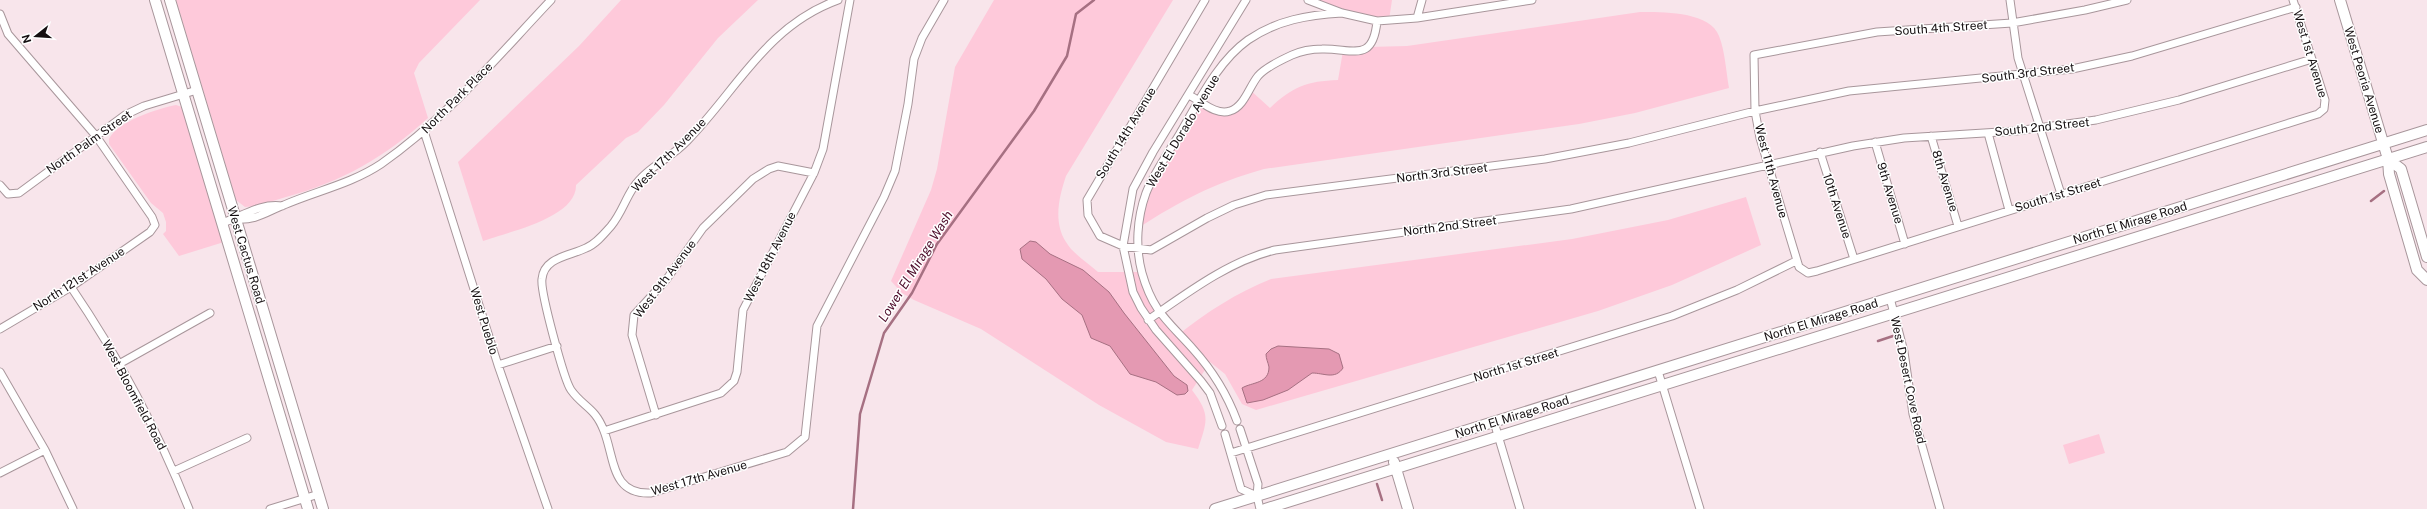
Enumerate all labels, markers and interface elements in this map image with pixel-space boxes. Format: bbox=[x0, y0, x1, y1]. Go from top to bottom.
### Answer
street label: West 1st Avenue bbox=[2290, 9, 2330, 100]
north arrow bbox=[16, 16, 56, 56]
street label: South 4th Street bbox=[1894, 18, 1988, 38]
street label: West Peoria Avenue bbox=[2341, 25, 2387, 135]
text: N bbox=[19, 33, 33, 45]
street label: North Park Place bbox=[419, 60, 495, 136]
street label: South 3rd Street bbox=[1981, 60, 2076, 86]
street label: West El Dorado Avenue bbox=[1144, 72, 1222, 190]
street label: South 14th Avenue bbox=[1093, 84, 1159, 181]
street label: North Palm Street bbox=[44, 107, 135, 177]
street label: West 17th Avenue bbox=[629, 115, 709, 195]
street label: South 2nd Street bbox=[1994, 115, 2091, 139]
street label: West 11th Avenue bbox=[1752, 122, 1790, 220]
street label: 8th Avenue bbox=[1929, 149, 1961, 214]
street label: North 3rd Street bbox=[1395, 160, 1489, 186]
street label: 9th Avenue bbox=[1874, 161, 1906, 225]
street label: 10th Avenue bbox=[1820, 172, 1854, 241]
street label: South 1st Street bbox=[2013, 175, 2103, 215]
street label: North El Mirage Road bbox=[2071, 199, 2189, 247]
street label: West Cactus Road bbox=[225, 205, 267, 305]
water label: Lower El Mirage Wash bbox=[875, 208, 956, 325]
street label: West 18th Avenue bbox=[741, 209, 799, 305]
street label: North 2nd Street bbox=[1403, 213, 1498, 239]
street label: West 9th Avenue bbox=[631, 237, 699, 321]
street label: North 121st Avenue bbox=[31, 244, 128, 314]
street label: West Pueblo bbox=[467, 286, 501, 357]
street label: North El Mirage Road bbox=[1762, 296, 1880, 344]
street label: West Desert Cove Road bbox=[1888, 315, 1928, 445]
street label: West Bloomfield Road bbox=[99, 338, 169, 452]
street label: North 1st Street bbox=[1472, 345, 1561, 385]
street label: North El Mirage Road bbox=[1453, 393, 1571, 441]
street label: West 17th Avenue bbox=[649, 458, 749, 498]

